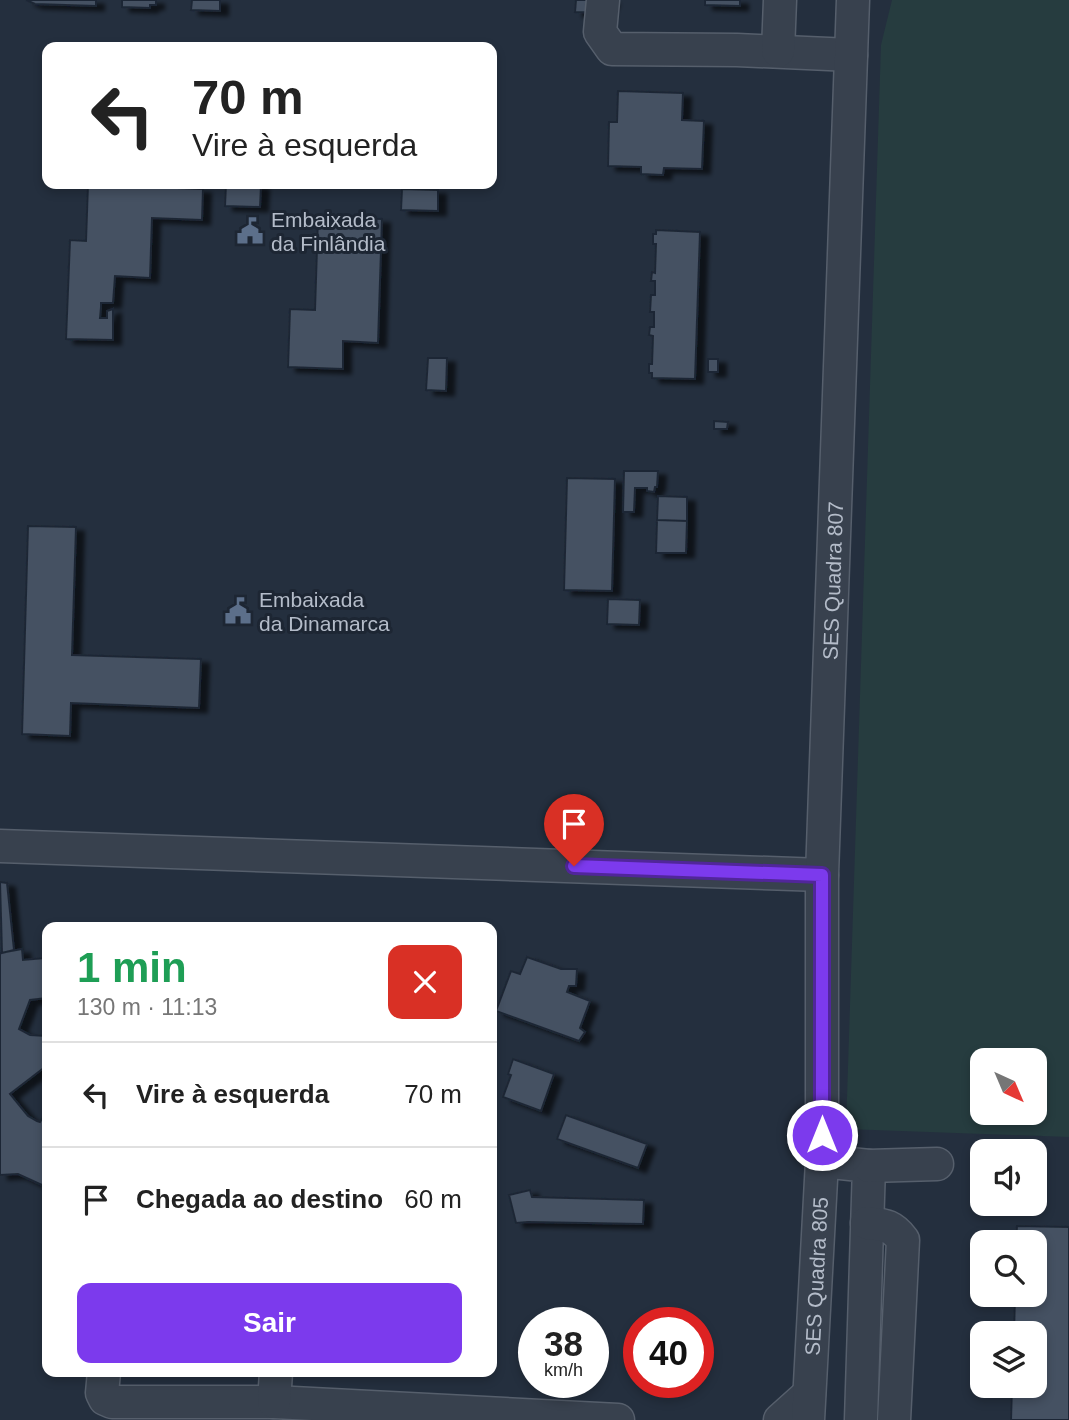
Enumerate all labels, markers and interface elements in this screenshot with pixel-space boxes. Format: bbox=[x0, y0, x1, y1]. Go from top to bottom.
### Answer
icon: left bbox=[77, 70, 168, 161]
text: 70 m bbox=[192, 70, 304, 124]
text: Vire à esquerda bbox=[192, 127, 417, 163]
place label: Embaixada da Finlândia bbox=[271, 208, 386, 255]
public building icon: Embaixada da Finlândia bbox=[235, 216, 265, 246]
street label: SES Quadra 807 bbox=[818, 501, 847, 660]
place label: Embaixada da Dinamarca bbox=[259, 588, 390, 635]
public building icon: Embaixada da Dinamarca bbox=[223, 596, 253, 626]
pin bbox=[544, 794, 604, 866]
icon: arrive bbox=[555, 805, 593, 843]
text: 1 min bbox=[77, 944, 187, 991]
button: close bbox=[388, 945, 462, 1019]
text: 130 m · 11:13 bbox=[77, 994, 217, 1020]
north arrow bbox=[970, 1048, 1046, 1125]
map controls bbox=[970, 1048, 1047, 1398]
icon: left bbox=[77, 1076, 115, 1114]
text: Vire à esquerda bbox=[136, 1079, 329, 1109]
text: 70 m bbox=[404, 1079, 462, 1109]
position arrow bbox=[785, 1098, 859, 1172]
button: sound bbox=[970, 1139, 1047, 1216]
icon: arrive bbox=[77, 1181, 115, 1219]
text: Chegada ao destino bbox=[136, 1184, 383, 1214]
text: 60 m bbox=[404, 1184, 462, 1214]
street label: SES Quadra 805 bbox=[800, 1196, 832, 1356]
button: search bbox=[970, 1230, 1047, 1307]
button: Sair bbox=[77, 1283, 462, 1363]
speed limit sign: 40 bbox=[623, 1307, 714, 1398]
button: layers bbox=[970, 1321, 1047, 1398]
text: 38 bbox=[544, 1324, 583, 1363]
text: km/h bbox=[544, 1360, 583, 1380]

